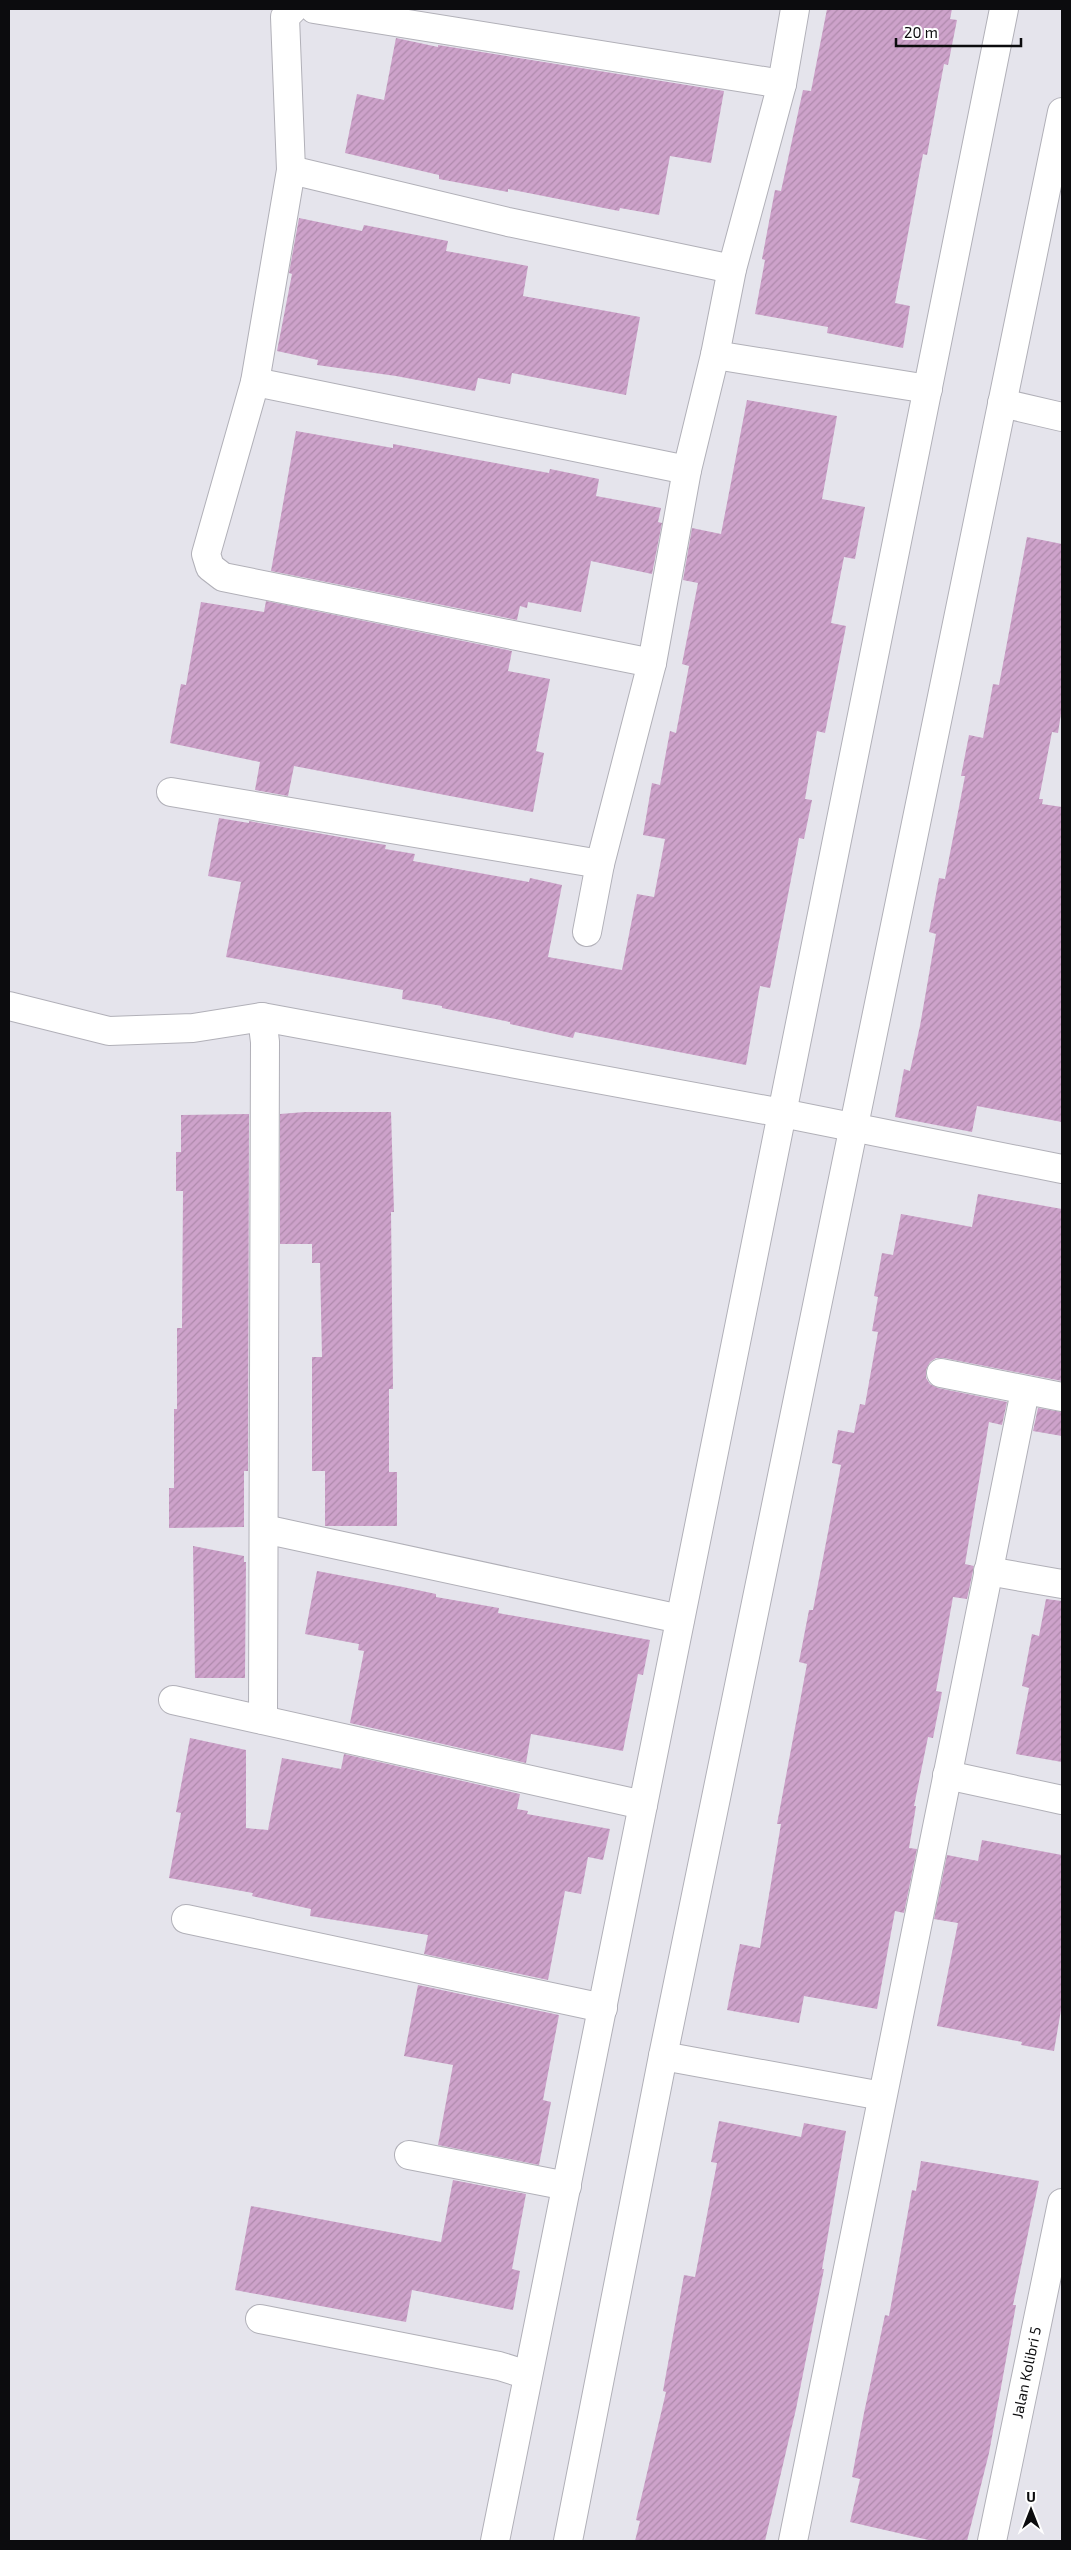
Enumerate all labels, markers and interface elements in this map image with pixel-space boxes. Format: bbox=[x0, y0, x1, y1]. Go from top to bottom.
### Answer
scale bar bbox=[896, 15, 1021, 47]
text: 20 m bbox=[904, 23, 938, 41]
street label: Jalan Kolibri 5 bbox=[1008, 2325, 1044, 2420]
north arrow bbox=[1006, 2485, 1056, 2535]
text: U bbox=[1026, 2488, 1036, 2505]

